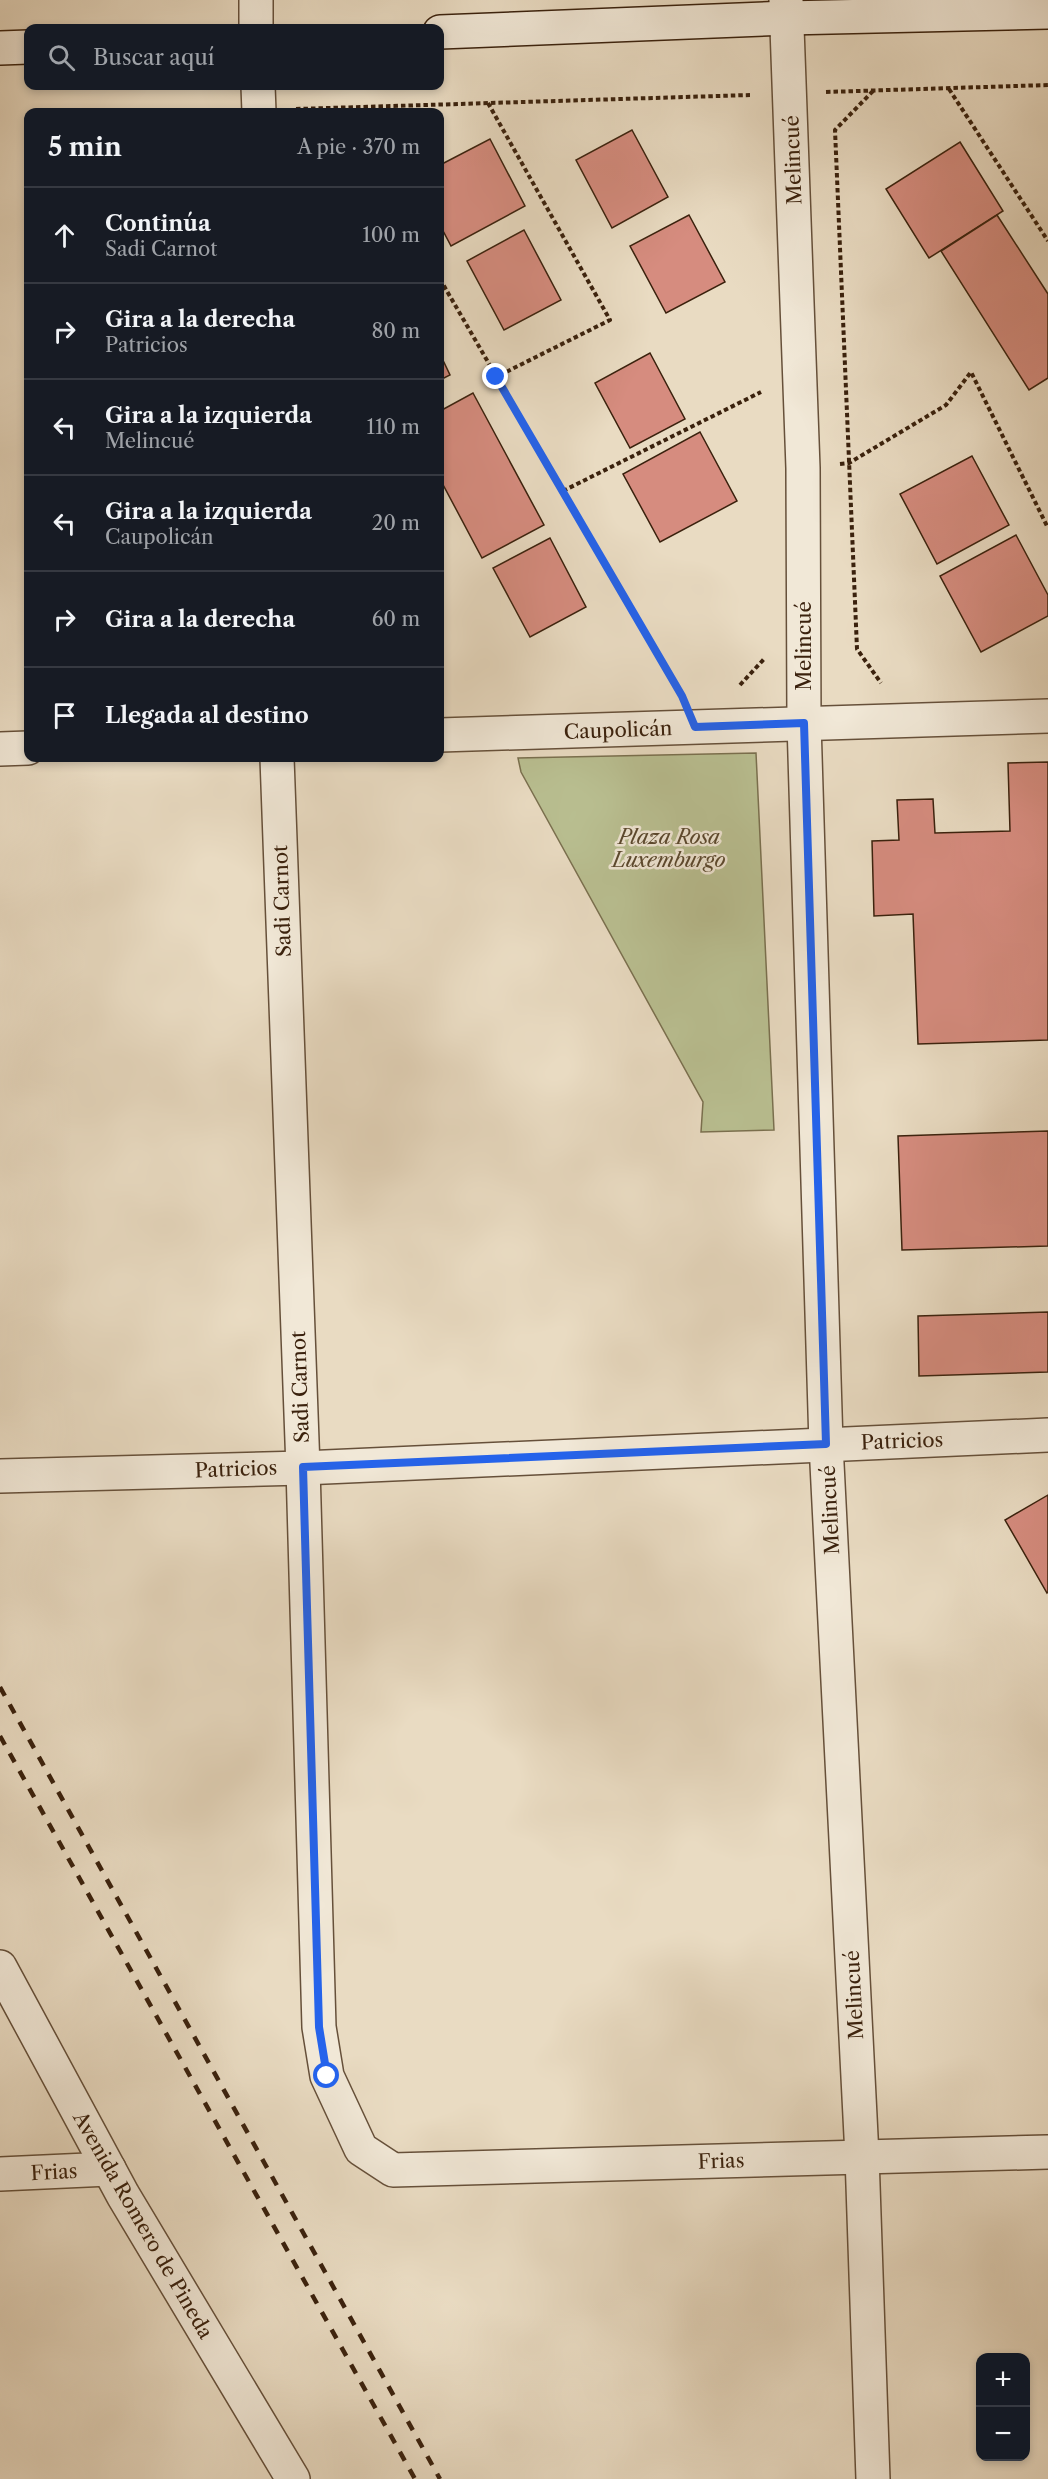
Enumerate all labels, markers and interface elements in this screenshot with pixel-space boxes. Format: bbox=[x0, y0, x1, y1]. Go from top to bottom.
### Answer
search box bbox=[24, 24, 444, 90]
icon: search bbox=[45, 41, 78, 74]
text: Buscar aquí bbox=[93, 44, 215, 71]
street label: Melincué bbox=[779, 115, 807, 205]
text: 5 min bbox=[48, 131, 122, 163]
text: A pie · 370 m bbox=[297, 135, 420, 159]
text: Continúa bbox=[105, 210, 211, 237]
icon: ahead bbox=[48, 219, 81, 252]
text: 100 m bbox=[362, 223, 420, 247]
text: Sadi Carnot bbox=[105, 237, 217, 261]
text: Gira a la derecha bbox=[105, 306, 295, 333]
icon: right bbox=[48, 315, 81, 348]
text: 80 m bbox=[372, 319, 420, 343]
text: Patricios bbox=[105, 333, 188, 357]
route end bbox=[482, 363, 508, 389]
text: Gira a la izquierda bbox=[105, 402, 312, 429]
icon: left bbox=[48, 411, 81, 444]
text: 110 m bbox=[367, 415, 420, 439]
text: Melincué bbox=[105, 429, 195, 453]
text: Gira a la izquierda bbox=[105, 498, 312, 525]
icon: left bbox=[48, 507, 81, 540]
text: 20 m bbox=[372, 511, 420, 535]
text: Caupolicán bbox=[105, 525, 213, 549]
street label: Melincué bbox=[792, 601, 816, 691]
icon: right bbox=[48, 603, 81, 636]
text: Gira a la derecha bbox=[105, 606, 295, 633]
text: 60 m bbox=[372, 607, 420, 631]
icon: arrive bbox=[48, 699, 81, 732]
text: Llegada al destino bbox=[105, 702, 309, 729]
street label: Caupolicán bbox=[563, 716, 673, 744]
park label: Plaza Rosa Luxemburgo bbox=[610, 825, 726, 872]
street label: Sadi Carnot bbox=[268, 844, 296, 958]
street label: Sadi Carnot bbox=[286, 1330, 314, 1444]
street label: Patricios bbox=[860, 1428, 944, 1454]
street label: Patricios bbox=[194, 1456, 278, 1482]
street label: Melincué bbox=[816, 1465, 844, 1555]
street label: Melincué bbox=[840, 1950, 868, 2040]
route start bbox=[313, 2062, 339, 2088]
street label: Avenida Romero de Pineda bbox=[68, 2106, 218, 2343]
street label: Frias bbox=[697, 2148, 745, 2174]
street label: Frias bbox=[30, 2159, 78, 2185]
map controls bbox=[976, 2353, 1030, 2461]
button: + bbox=[976, 2353, 1030, 2407]
button: − bbox=[976, 2407, 1030, 2461]

